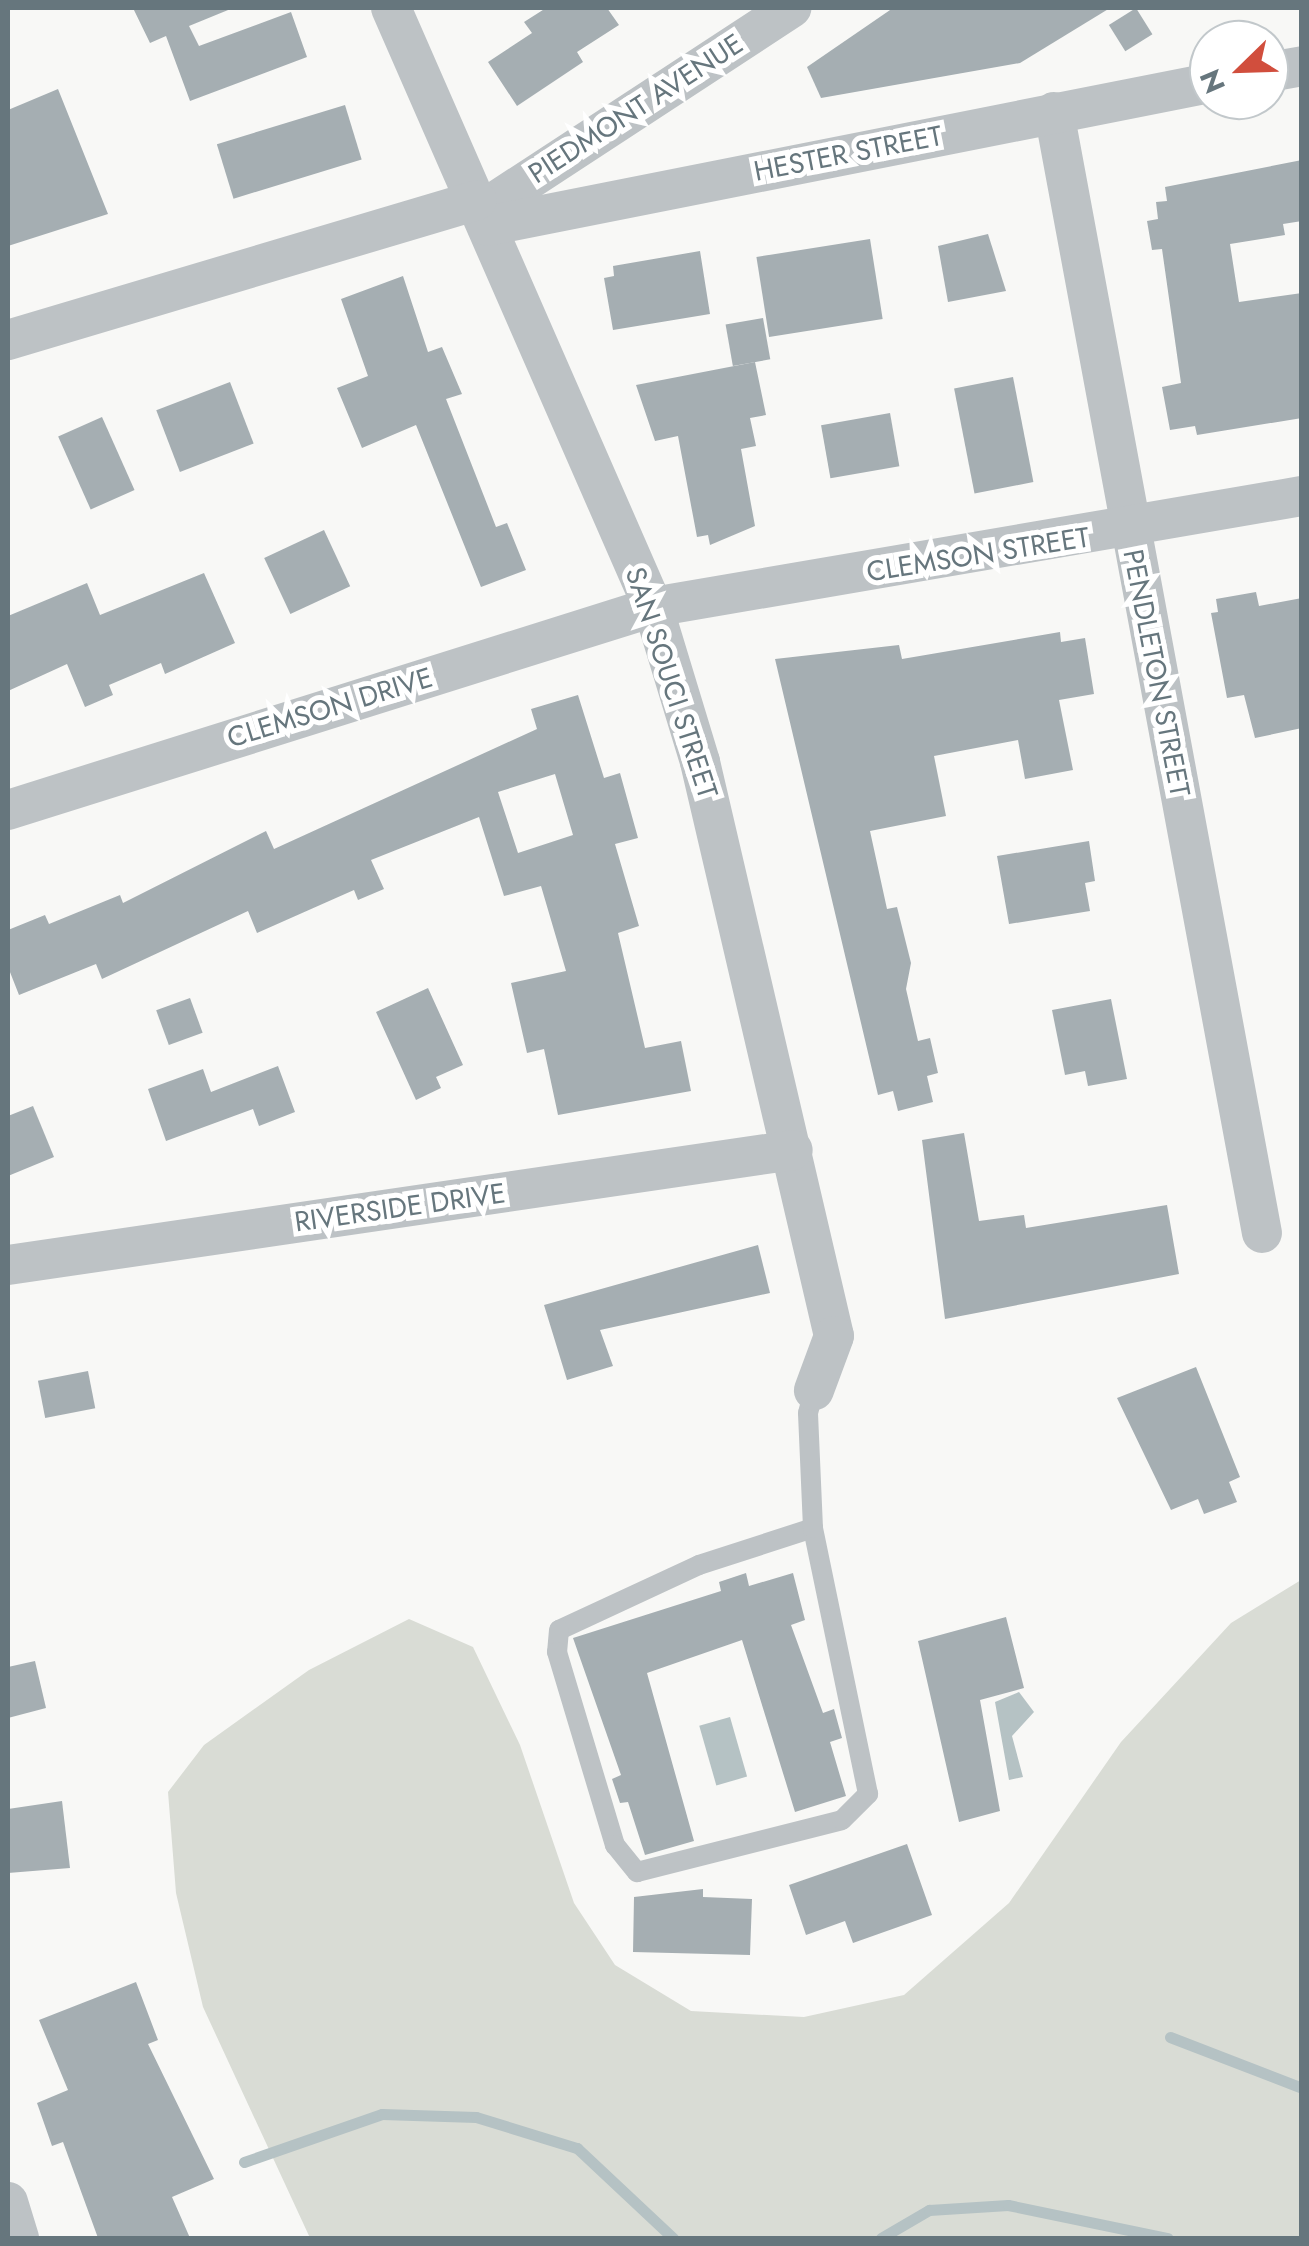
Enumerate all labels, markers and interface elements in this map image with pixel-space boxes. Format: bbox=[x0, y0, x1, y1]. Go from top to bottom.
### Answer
north arrow bbox=[1189, 20, 1289, 120]
street label: PIEDMONT AVENUE bbox=[523, 27, 749, 191]
text: N bbox=[1190, 63, 1236, 99]
street label: HESTER STREET bbox=[751, 119, 945, 189]
street label: CLEMSON STREET bbox=[864, 521, 1092, 589]
street label: PENDLETON STREET bbox=[1116, 547, 1196, 799]
street label: SAN SOUCI STREET bbox=[618, 563, 724, 803]
street label: CLEMSON DRIVE bbox=[223, 661, 437, 755]
street label: RIVERSIDE DRIVE bbox=[292, 1177, 508, 1239]

